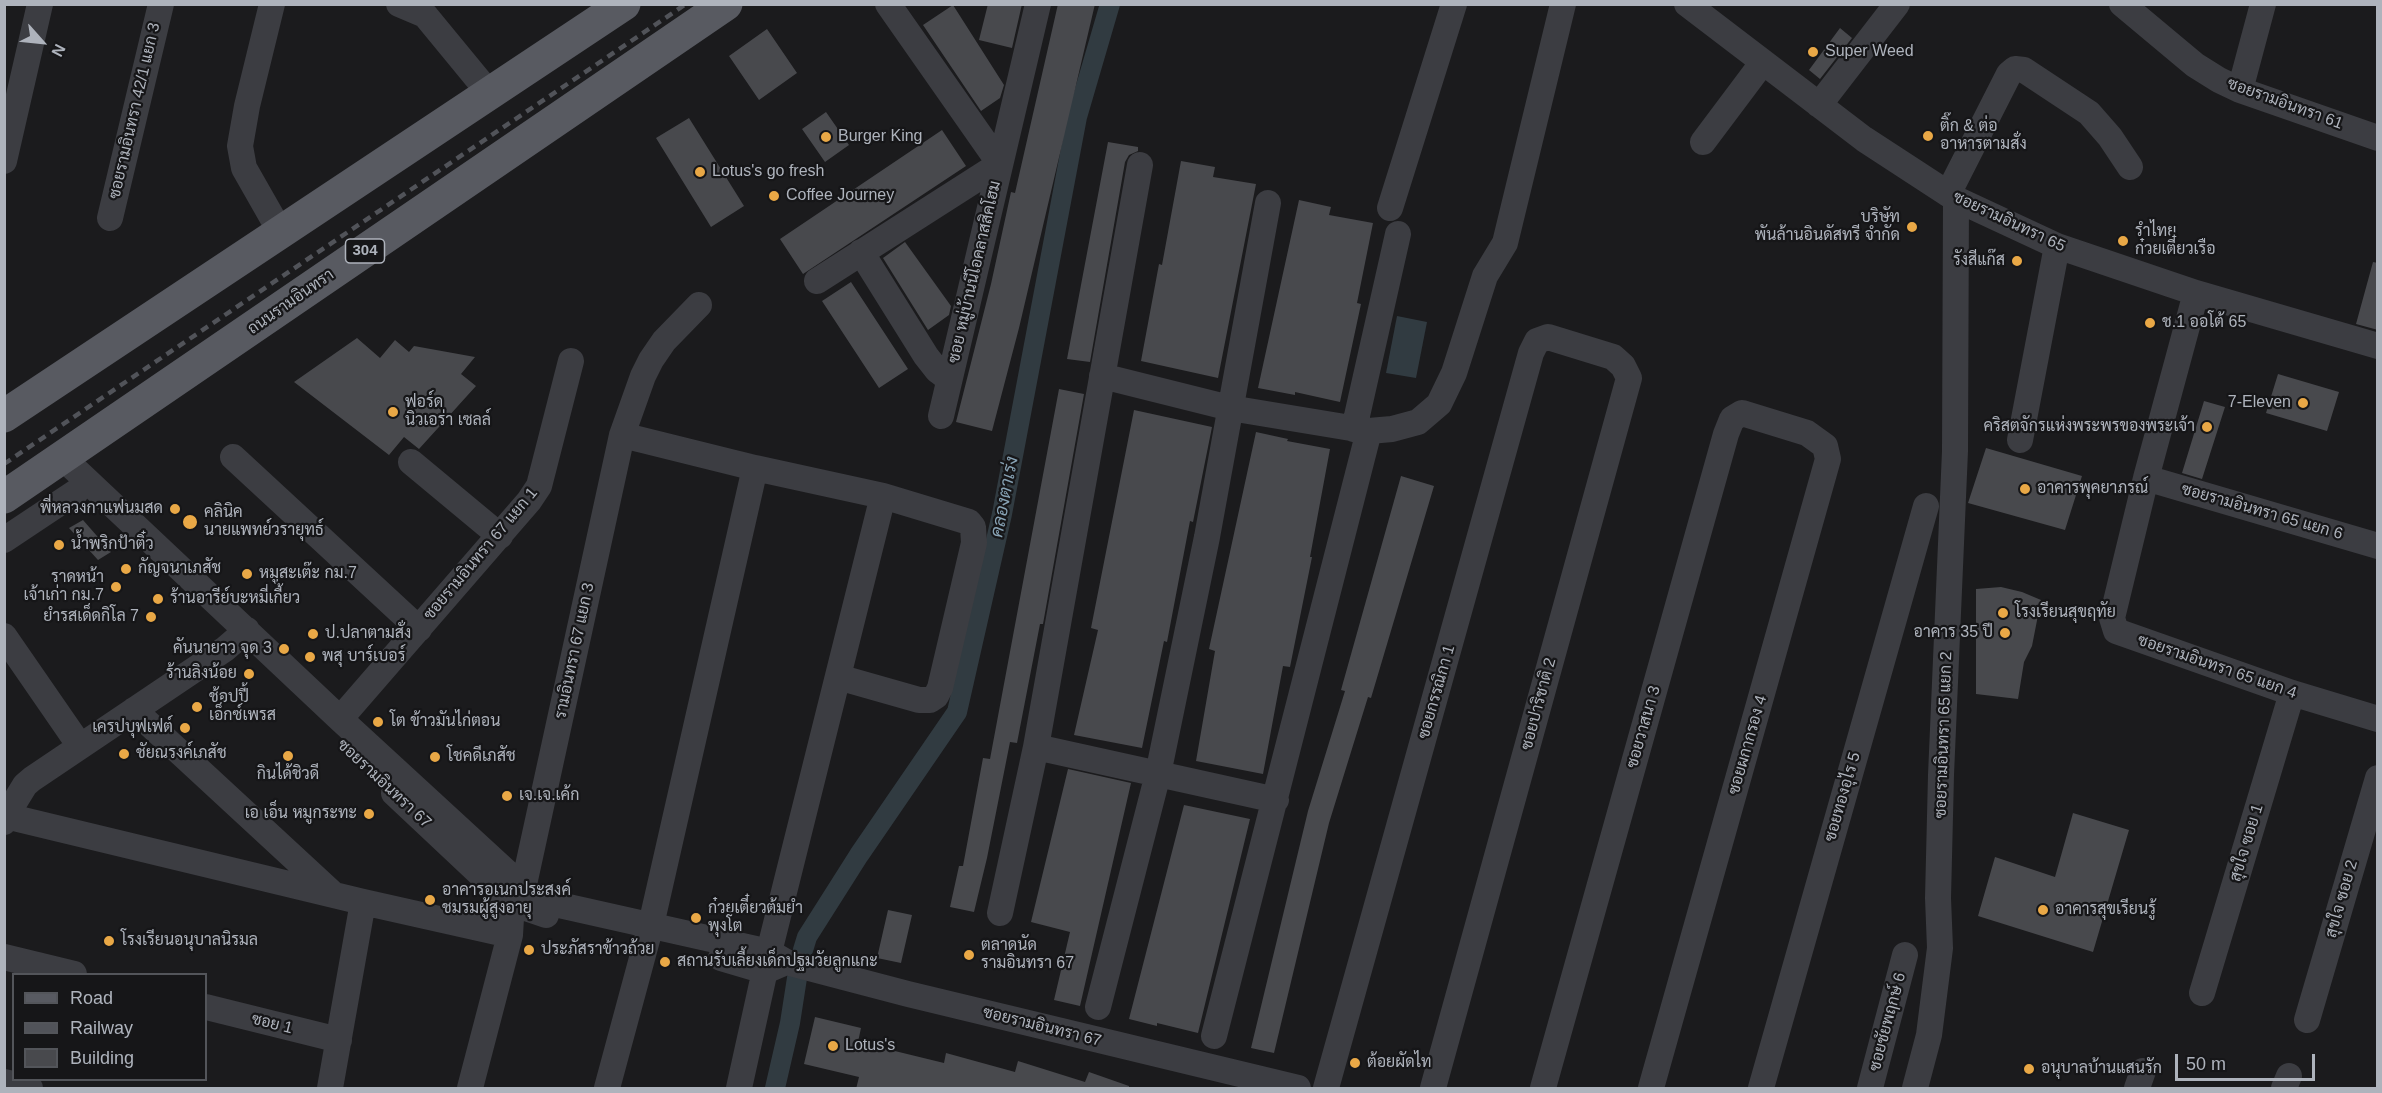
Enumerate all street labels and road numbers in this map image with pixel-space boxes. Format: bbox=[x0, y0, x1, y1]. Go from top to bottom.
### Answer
street label: ซอยรามอินทรา 42/1 แยก 3 bbox=[105, 21, 165, 201]
street label: ซอยรามอินทรา 61 bbox=[2225, 74, 2345, 134]
street label: ซอย หมู่บ้านนีโอคลาสสิคโฮม bbox=[945, 179, 1005, 365]
street label: ซอยรามอินทรา 65 bbox=[1950, 188, 2068, 256]
road number: 304 bbox=[346, 239, 385, 263]
street label: ถนนรามอินทรา bbox=[244, 265, 338, 339]
street label: ซอยรามอินทรา 65 แยก 6 bbox=[2179, 480, 2345, 544]
street label: ซอยรามอินทรา 67 แยก 1 bbox=[420, 484, 542, 624]
street label: รามอินทรา 67 แยก 3 bbox=[551, 581, 599, 721]
street label: ซอยรามอินทรา 65 แยก 4 bbox=[2135, 631, 2299, 703]
street label: ซอยกรรณิกา 1 bbox=[1414, 643, 1460, 741]
street label: ซอยรามอินทรา 65 แยก 2 bbox=[1931, 651, 1957, 819]
street label: ซอยปาริชาติ 2 bbox=[1517, 656, 1561, 752]
street label: ซอยวาสนา 3 bbox=[1623, 684, 1665, 770]
street label: ซอยผกากรอง 4 bbox=[1725, 693, 1771, 797]
street label: ซอยรามอินทรา 67 bbox=[333, 736, 435, 832]
street label: ซอยทองอุไร 5 bbox=[1821, 750, 1865, 844]
street label: สุขใจ ซอย 1 bbox=[2226, 802, 2268, 884]
street label: สุขใจ ซอย 2 bbox=[2322, 858, 2362, 940]
street label: ซอยชัยพฤกษ์ 6 bbox=[1866, 971, 1910, 1073]
street label: ซอยรามอินทรา 67 bbox=[981, 1003, 1103, 1051]
street label: ซอย 1 bbox=[249, 1010, 295, 1038]

